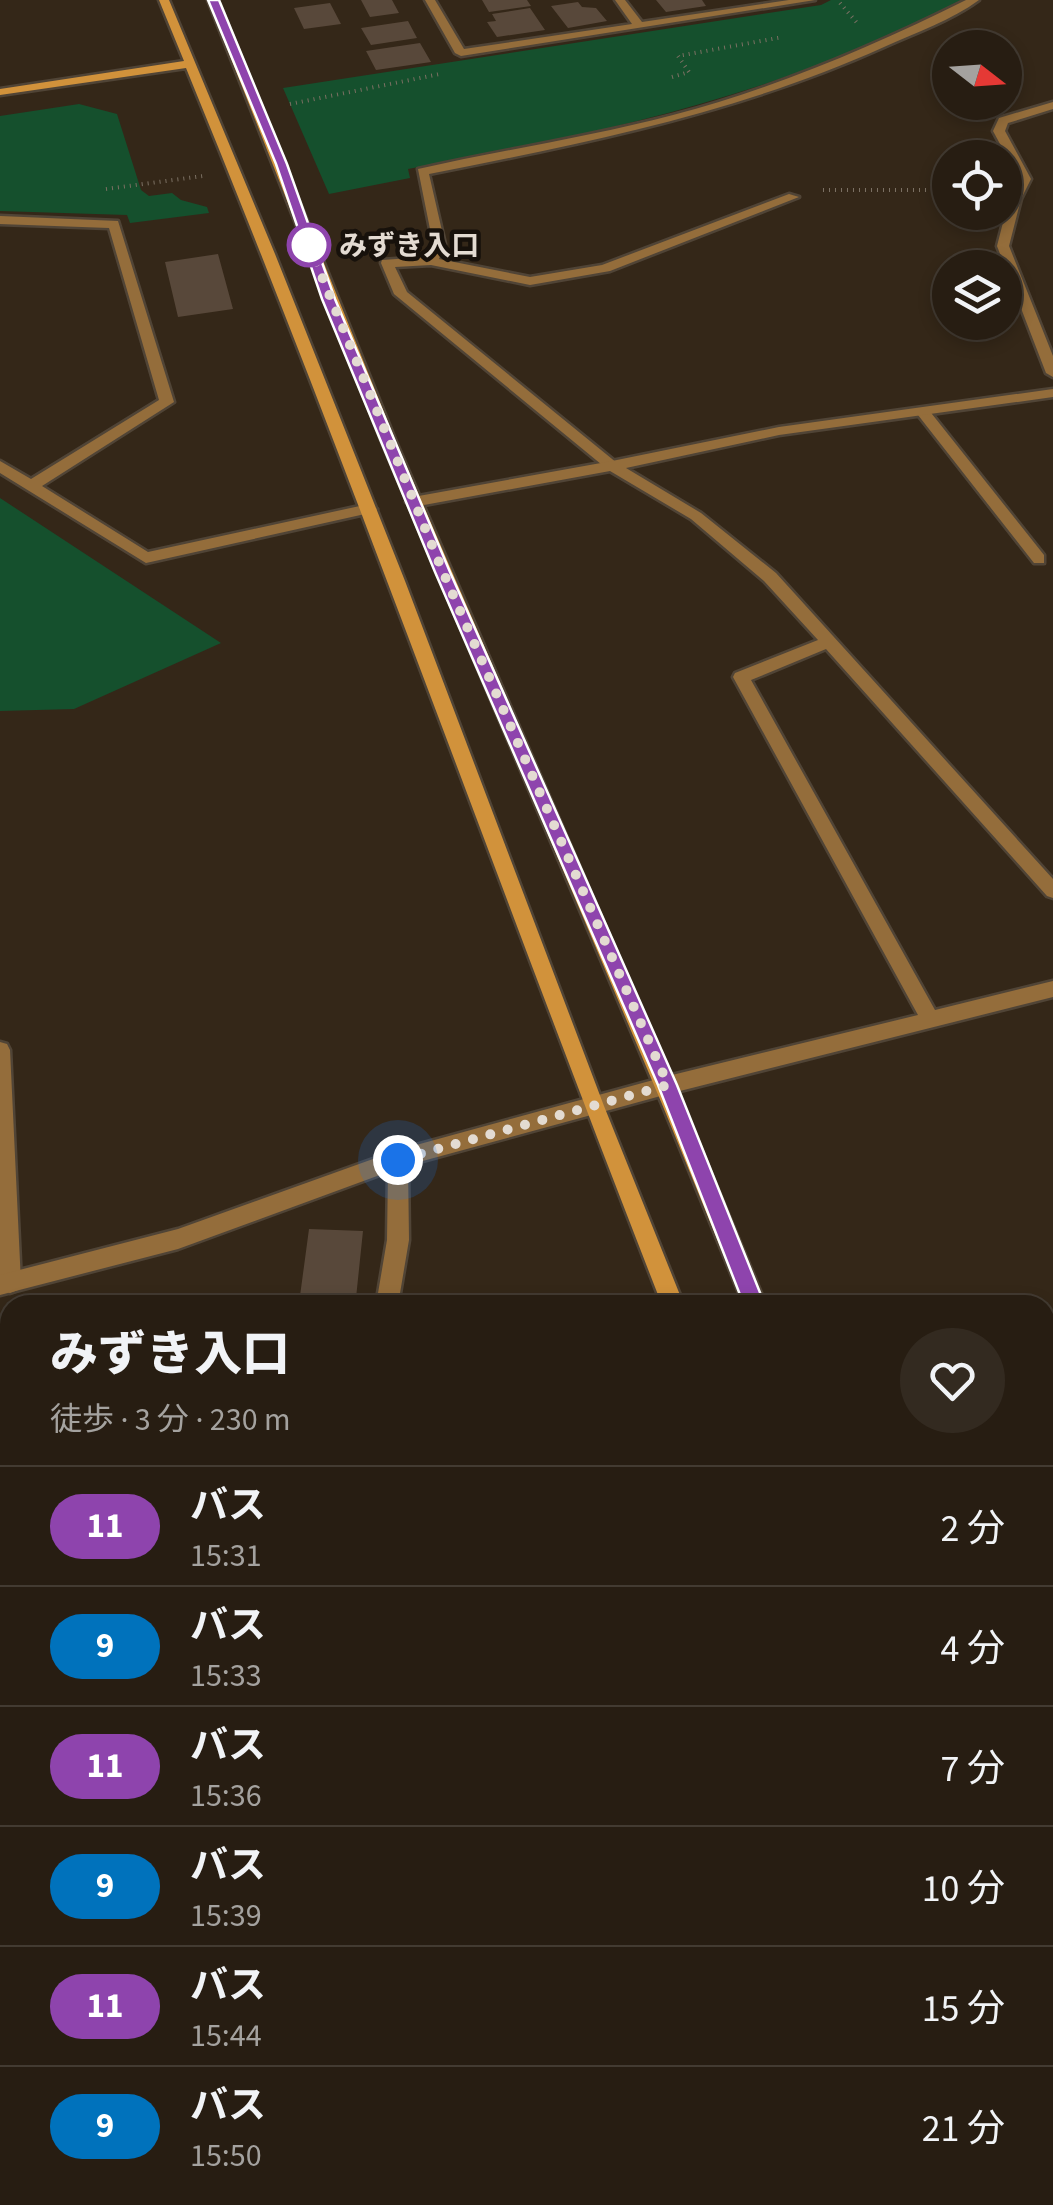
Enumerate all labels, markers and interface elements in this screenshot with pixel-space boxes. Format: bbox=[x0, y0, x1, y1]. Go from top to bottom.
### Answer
north arrow bbox=[932, 30, 1022, 120]
map controls bbox=[932, 30, 1022, 340]
button: locate bbox=[932, 140, 1022, 230]
marker: みずき入口 bbox=[288, 224, 330, 266]
place label: みずき入口 bbox=[339, 226, 479, 266]
button: layers bbox=[932, 250, 1022, 340]
your location bbox=[373, 1135, 423, 1185]
text: みずき入口 bbox=[50, 1321, 290, 1389]
button: heart bbox=[900, 1328, 1005, 1433]
text: 徒歩 · 3 分 · 230 m bbox=[50, 1397, 290, 1443]
text: バス bbox=[190, 1479, 266, 1533]
text: 11 bbox=[87, 1501, 123, 1551]
text: 2 分 bbox=[941, 1502, 1005, 1556]
text: 15:31 bbox=[190, 1533, 262, 1579]
text: バス bbox=[190, 1599, 266, 1653]
text: 9 bbox=[96, 1621, 114, 1671]
text: 4 分 bbox=[941, 1622, 1005, 1676]
text: 15:33 bbox=[190, 1653, 262, 1699]
text: バス bbox=[190, 1719, 266, 1773]
text: 11 bbox=[87, 1741, 123, 1791]
text: 7 分 bbox=[941, 1742, 1005, 1796]
text: 15:36 bbox=[190, 1773, 262, 1819]
text: バス bbox=[190, 1839, 266, 1893]
text: 9 bbox=[96, 1861, 114, 1911]
text: 10 分 bbox=[922, 1862, 1005, 1916]
text: 15:39 bbox=[190, 1893, 262, 1939]
text: バス bbox=[190, 1959, 266, 2013]
text: 11 bbox=[87, 1981, 123, 2031]
text: 15 分 bbox=[922, 1982, 1005, 2036]
text: 15:44 bbox=[190, 2013, 262, 2059]
text: バス bbox=[190, 2079, 266, 2133]
text: 9 bbox=[96, 2101, 114, 2151]
text: 21 分 bbox=[922, 2102, 1005, 2156]
text: 15:50 bbox=[190, 2133, 262, 2179]

